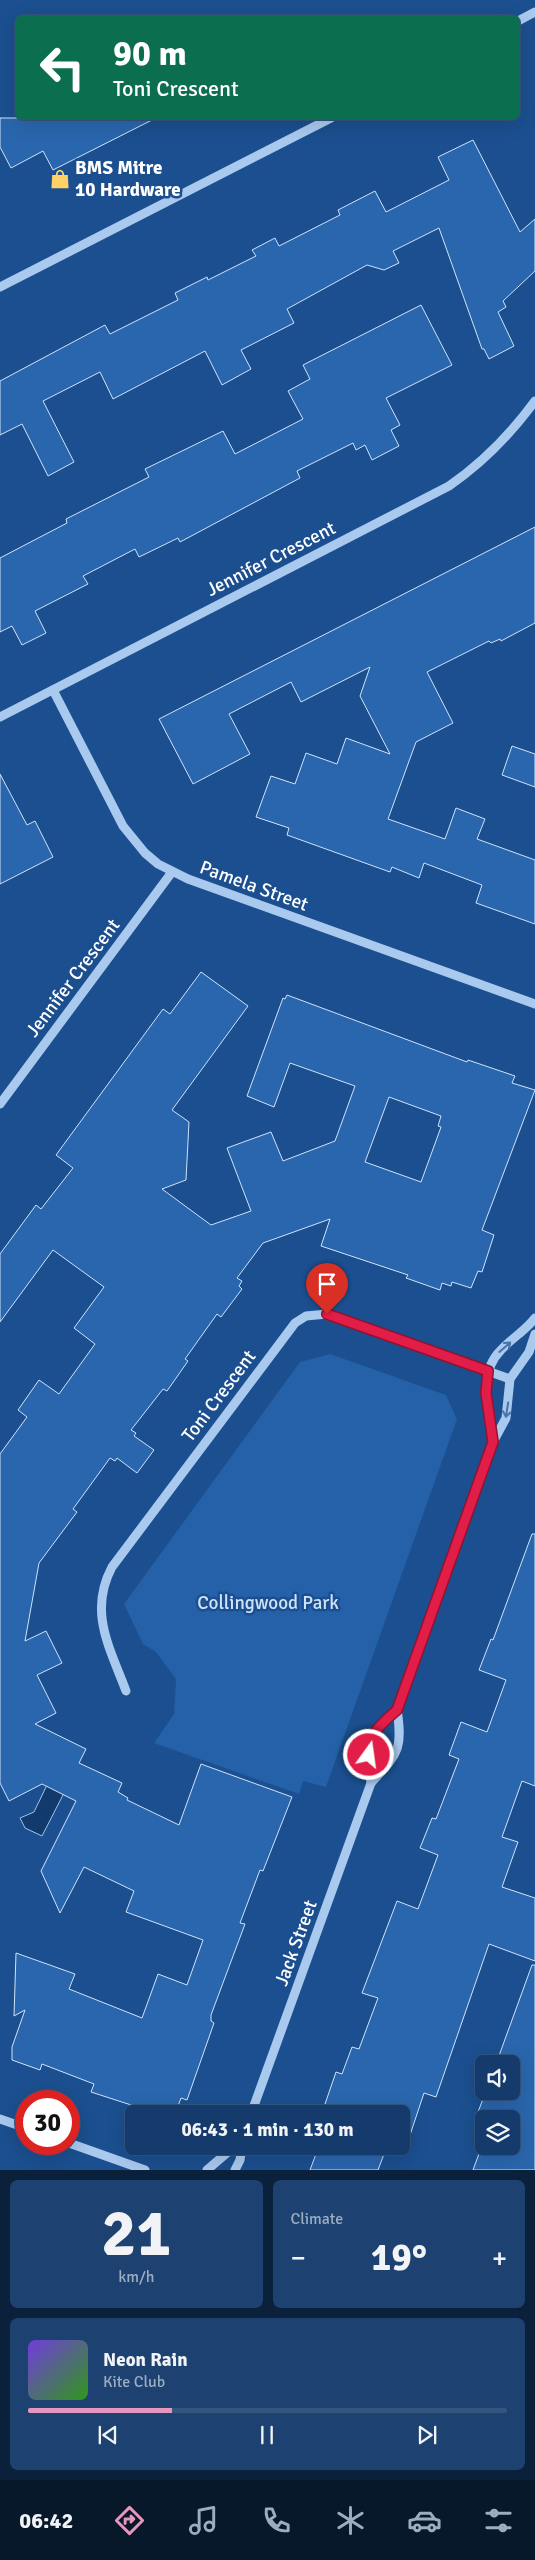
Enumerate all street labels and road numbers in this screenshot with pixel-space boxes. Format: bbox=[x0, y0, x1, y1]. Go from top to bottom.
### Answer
street label: Jennifer Crescent bbox=[202, 516, 340, 602]
street label: Pamela Street bbox=[197, 855, 312, 917]
street label: Jennifer Crescent bbox=[21, 914, 126, 1042]
street label: Toni Crescent bbox=[177, 1345, 261, 1447]
street label: Jack Street bbox=[269, 1896, 323, 1989]

